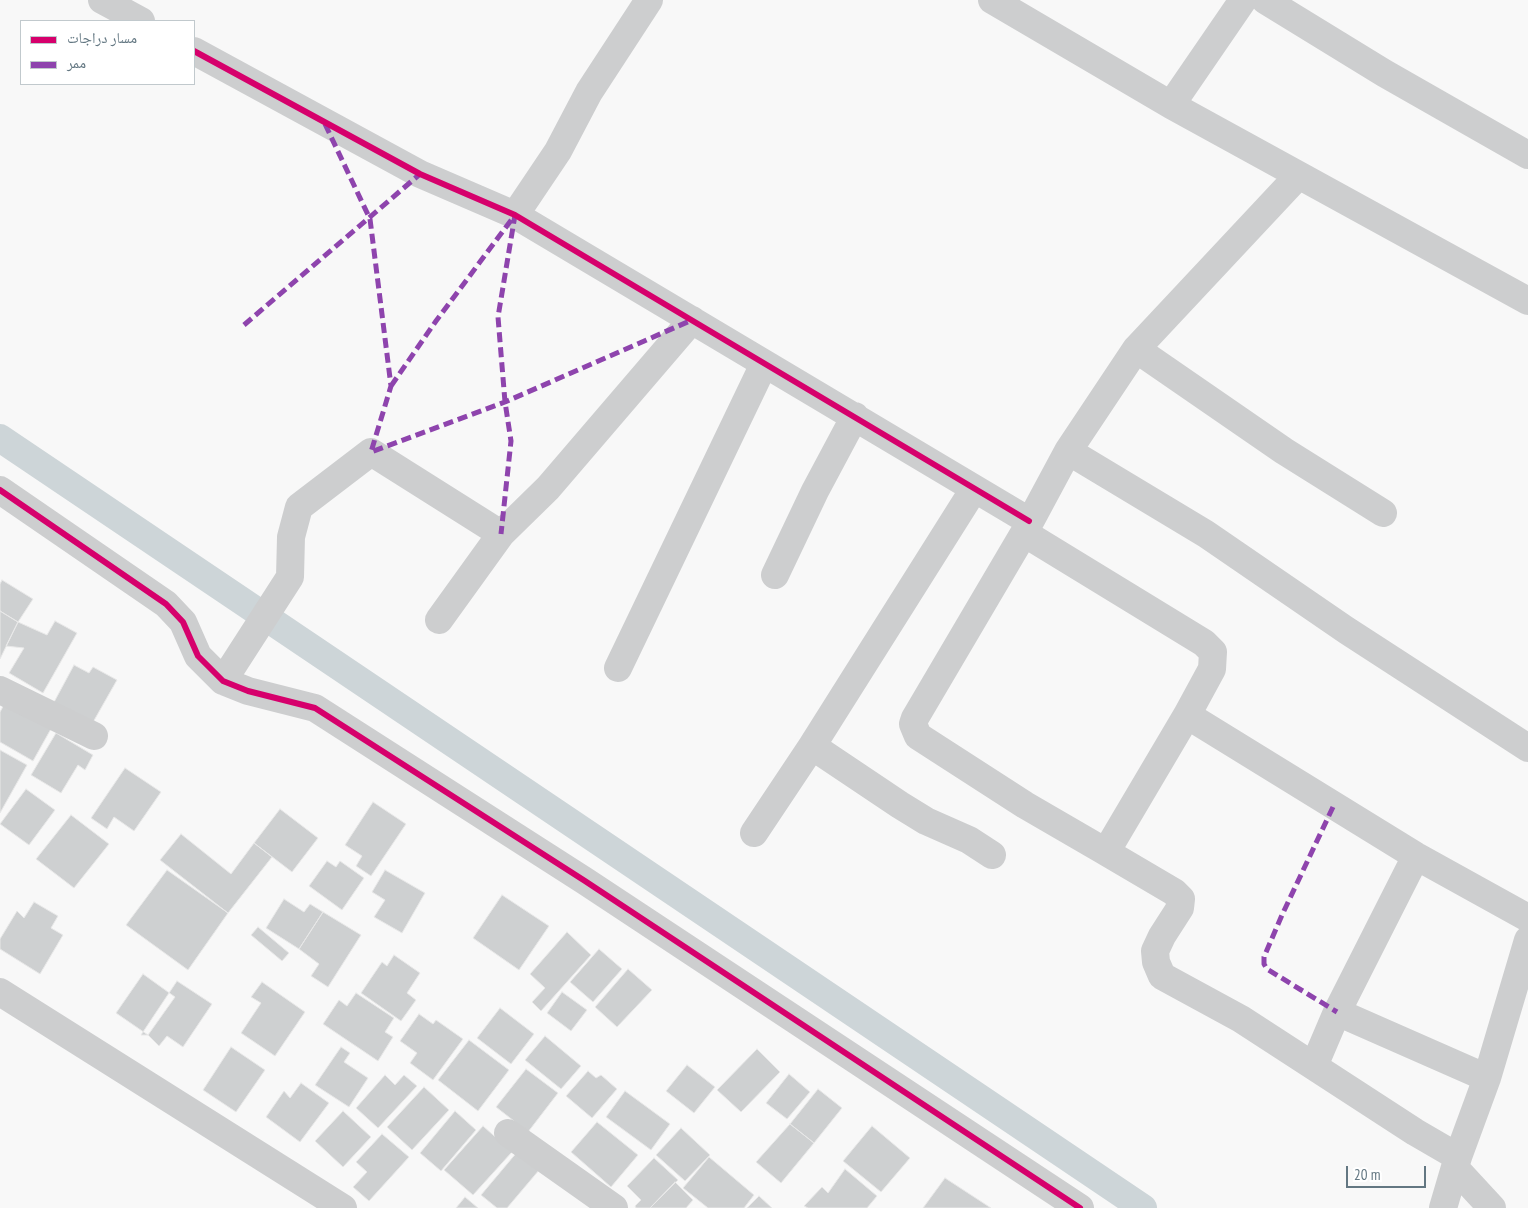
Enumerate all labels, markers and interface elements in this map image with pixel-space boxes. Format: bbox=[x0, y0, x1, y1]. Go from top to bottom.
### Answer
legend bbox=[20, 20, 195, 85]
text: مسار دراجات bbox=[67, 28, 137, 47]
text: ممر bbox=[67, 53, 86, 72]
scale bar bbox=[1348, 1156, 1428, 1188]
text: 20 m bbox=[1354, 1165, 1380, 1184]

